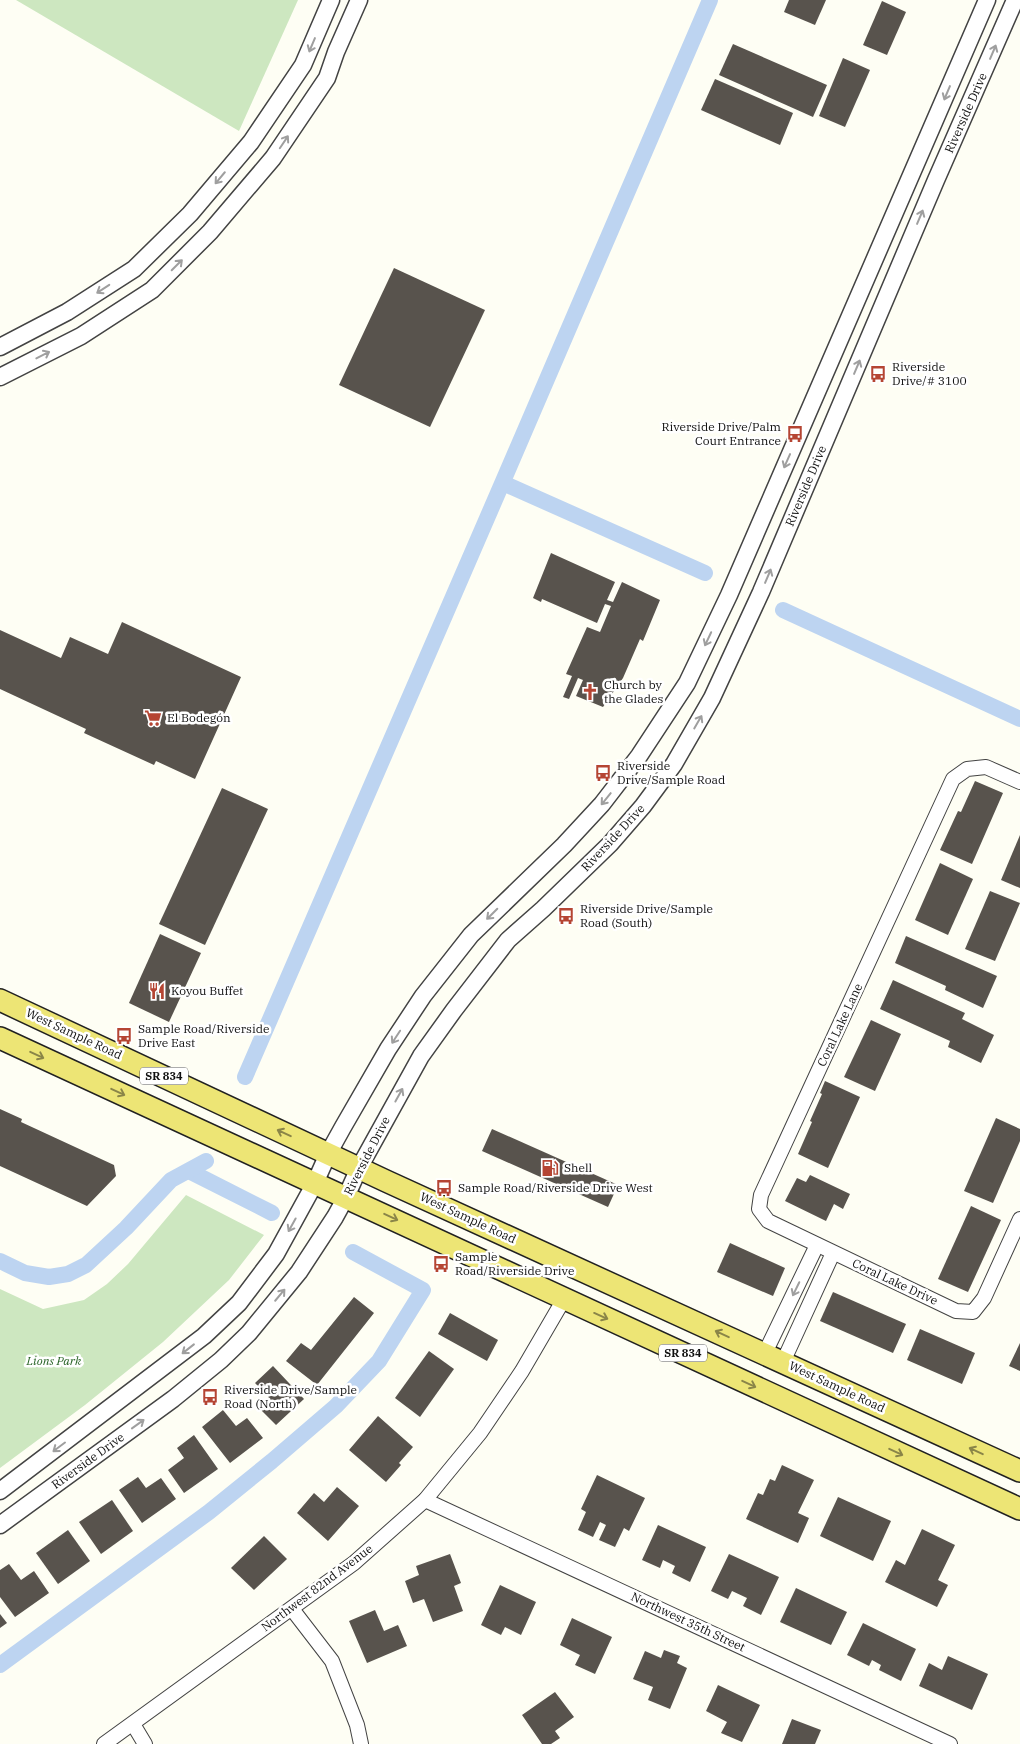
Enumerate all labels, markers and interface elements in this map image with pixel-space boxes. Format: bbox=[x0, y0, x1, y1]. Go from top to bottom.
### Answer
one-way arrow bbox=[306, 37, 316, 52]
one-way arrow bbox=[988, 45, 998, 60]
street label: Riverside Drive bbox=[941, 70, 990, 155]
one-way arrow bbox=[942, 85, 952, 100]
one-way arrow bbox=[279, 135, 289, 149]
one-way arrow bbox=[215, 171, 226, 184]
one-way arrow bbox=[916, 210, 926, 225]
one-way arrow bbox=[171, 259, 183, 271]
one-way arrow bbox=[96, 284, 110, 295]
one-way arrow bbox=[36, 350, 51, 360]
place label: Riverside Drive/# 3100 bbox=[892, 359, 967, 388]
one-way arrow bbox=[852, 360, 862, 375]
bus stop icon: Riverside Drive/# 3100 bbox=[868, 364, 888, 384]
place label: Riverside Drive/Palm Court Entrance bbox=[661, 419, 782, 448]
bus stop icon: Riverside Drive/Palm Court Entrance bbox=[785, 424, 805, 444]
street label: Riverside Drive bbox=[782, 443, 829, 528]
one-way arrow bbox=[781, 453, 791, 468]
one-way arrow bbox=[763, 569, 773, 584]
one-way arrow bbox=[702, 631, 712, 646]
place label: Church by the Glades bbox=[604, 677, 663, 706]
church icon: Church by the Glades bbox=[580, 682, 600, 702]
supermarket icon: El Bodegón bbox=[143, 708, 163, 728]
place label: El Bodegón bbox=[167, 710, 231, 725]
one-way arrow bbox=[694, 716, 704, 730]
place label: Riverside Drive/Sample Road bbox=[617, 758, 725, 787]
bus stop icon: Riverside Drive/Sample Road bbox=[593, 763, 613, 783]
one-way arrow bbox=[601, 792, 612, 805]
street label: Riverside Drive bbox=[578, 801, 648, 874]
place label: Riverside Drive/Sample Road (South) bbox=[580, 901, 713, 930]
bus stop icon: Riverside Drive/Sample Road (South) bbox=[556, 906, 576, 926]
one-way arrow bbox=[486, 908, 498, 921]
restaurant icon: Koyou Buffet bbox=[147, 981, 167, 1001]
street label: Coral Lake Lane bbox=[814, 981, 865, 1069]
place label: Koyou Buffet bbox=[171, 983, 243, 998]
street label: West Sample Road bbox=[24, 1005, 125, 1062]
place label: Sample Road/Riverside Drive East bbox=[138, 1021, 269, 1050]
bus stop icon: Sample Road/Riverside Drive East bbox=[114, 1026, 134, 1046]
one-way arrow bbox=[391, 1029, 401, 1043]
one-way arrow bbox=[29, 1050, 44, 1060]
road number: SR 834 bbox=[140, 1068, 188, 1084]
one-way arrow bbox=[110, 1088, 125, 1097]
one-way arrow bbox=[395, 1088, 405, 1103]
street label: Riverside Drive bbox=[340, 1114, 393, 1198]
one-way arrow bbox=[277, 1127, 292, 1137]
fuel station icon: Shell bbox=[540, 1158, 560, 1178]
place label: Shell bbox=[564, 1160, 593, 1175]
bus stop icon: Sample Road/Riverside Drive West bbox=[434, 1178, 454, 1198]
place label: Sample Road/Riverside Drive West bbox=[458, 1180, 653, 1195]
street label: West Sample Road bbox=[418, 1189, 519, 1246]
one-way arrow bbox=[383, 1213, 398, 1223]
one-way arrow bbox=[287, 1218, 297, 1233]
place label: Sample Road/Riverside Drive bbox=[455, 1249, 574, 1278]
bus stop icon: Sample Road/Riverside Drive bbox=[431, 1254, 451, 1274]
street label: Coral Lake Drive bbox=[850, 1255, 940, 1308]
one-way arrow bbox=[791, 1281, 800, 1296]
one-way arrow bbox=[275, 1289, 286, 1302]
one-way arrow bbox=[593, 1311, 608, 1321]
one-way arrow bbox=[715, 1329, 730, 1339]
one-way arrow bbox=[182, 1343, 195, 1354]
road number: SR 834 bbox=[659, 1345, 707, 1362]
park label: Lions Park bbox=[26, 1353, 82, 1368]
street label: West Sample Road bbox=[787, 1358, 888, 1415]
one-way arrow bbox=[741, 1380, 756, 1389]
place label: Riverside Drive/Sample Road (North) bbox=[224, 1382, 357, 1411]
bus stop icon: Riverside Drive/Sample Road (North) bbox=[200, 1387, 220, 1407]
one-way arrow bbox=[131, 1419, 144, 1430]
street label: Riverside Drive bbox=[48, 1429, 127, 1492]
one-way arrow bbox=[52, 1442, 66, 1452]
one-way arrow bbox=[969, 1446, 984, 1455]
one-way arrow bbox=[888, 1448, 903, 1458]
street label: Northwest 82nd Avenue bbox=[258, 1541, 375, 1634]
street label: Northwest 35th Street bbox=[629, 1589, 748, 1655]

